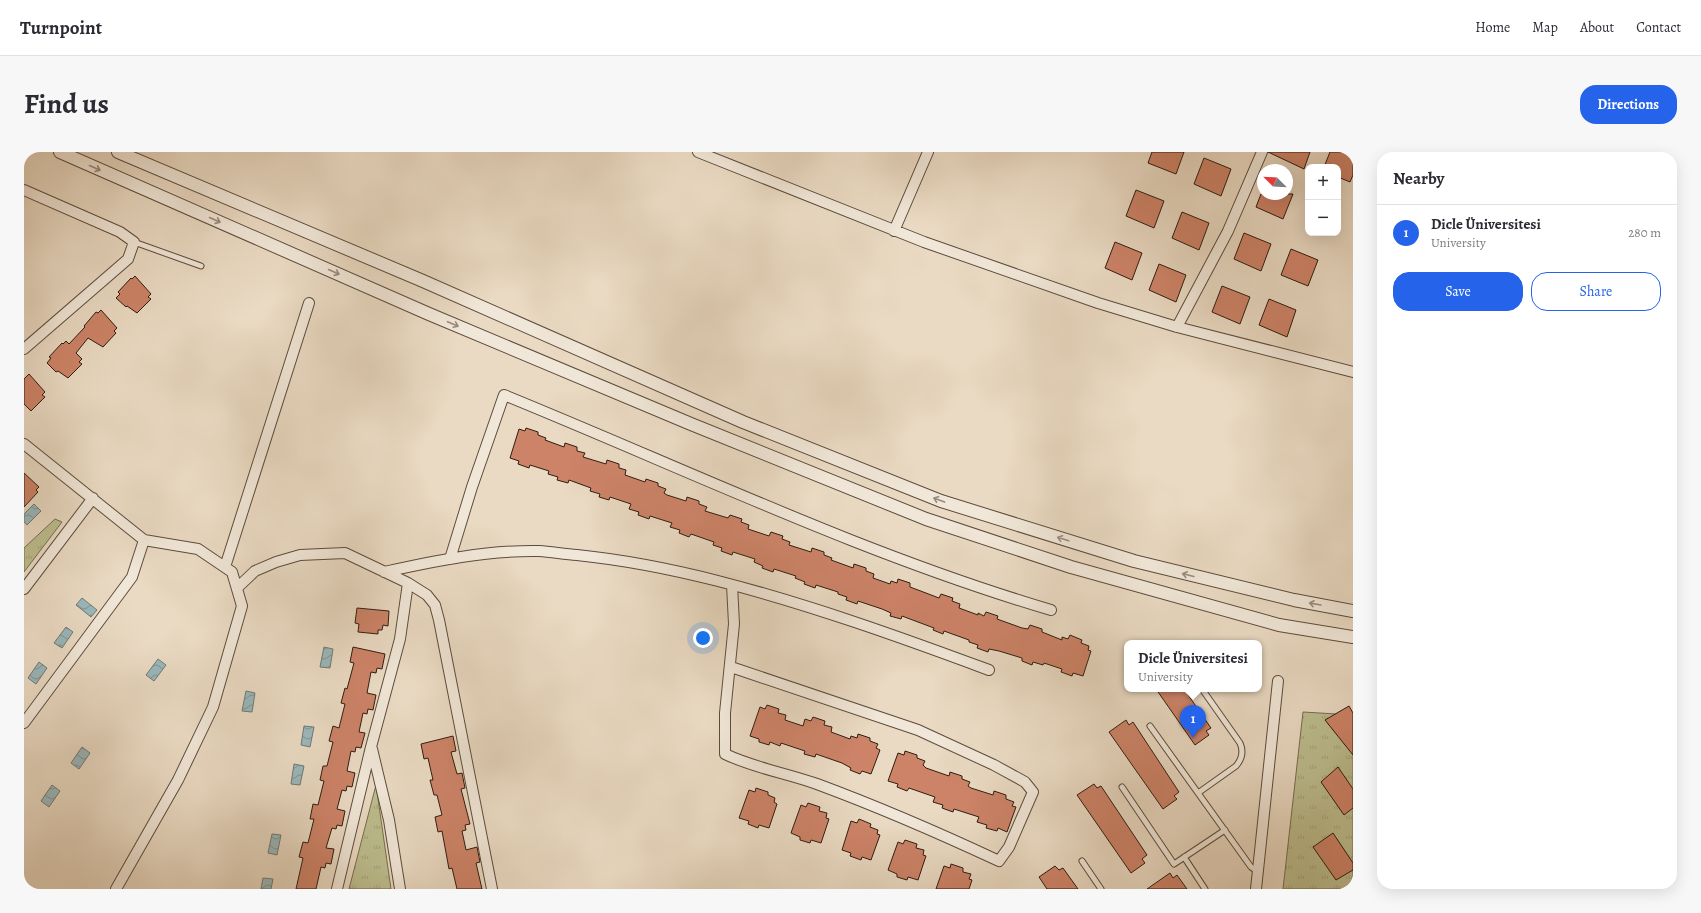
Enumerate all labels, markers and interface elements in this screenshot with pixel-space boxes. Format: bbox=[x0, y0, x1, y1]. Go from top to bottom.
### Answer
text: Turnpoint bbox=[20, 15, 102, 41]
text: Home bbox=[1475, 18, 1510, 37]
text: Map bbox=[1532, 18, 1558, 37]
text: About bbox=[1580, 18, 1614, 37]
text: Contact bbox=[1636, 18, 1681, 37]
text: Find us bbox=[24, 85, 109, 123]
button: Directions bbox=[1580, 85, 1677, 124]
north arrow bbox=[1257, 164, 1293, 200]
map controls bbox=[1305, 164, 1341, 236]
button: + bbox=[1305, 164, 1341, 200]
one-way arrow bbox=[89, 165, 101, 172]
text: Nearby bbox=[1393, 167, 1444, 190]
button: − bbox=[1305, 200, 1341, 236]
text: Dicle Üniversitesi bbox=[1431, 214, 1541, 234]
one-way arrow bbox=[208, 217, 220, 224]
text: 1 bbox=[1404, 224, 1408, 241]
text: 280 m bbox=[1628, 224, 1661, 241]
text: University bbox=[1431, 234, 1486, 251]
one-way arrow bbox=[327, 269, 339, 276]
button: Save bbox=[1393, 272, 1523, 311]
button: Share bbox=[1531, 272, 1661, 311]
one-way arrow bbox=[447, 320, 459, 328]
one-way arrow bbox=[934, 495, 946, 503]
one-way arrow bbox=[1057, 535, 1070, 542]
one-way arrow bbox=[1182, 570, 1195, 578]
one-way arrow bbox=[1308, 600, 1321, 608]
your location bbox=[693, 628, 713, 648]
popup bbox=[1124, 640, 1262, 692]
text: Dicle Üniversitesi bbox=[1138, 648, 1248, 668]
text: University bbox=[1138, 668, 1193, 685]
pin: 1 bbox=[1180, 705, 1206, 738]

